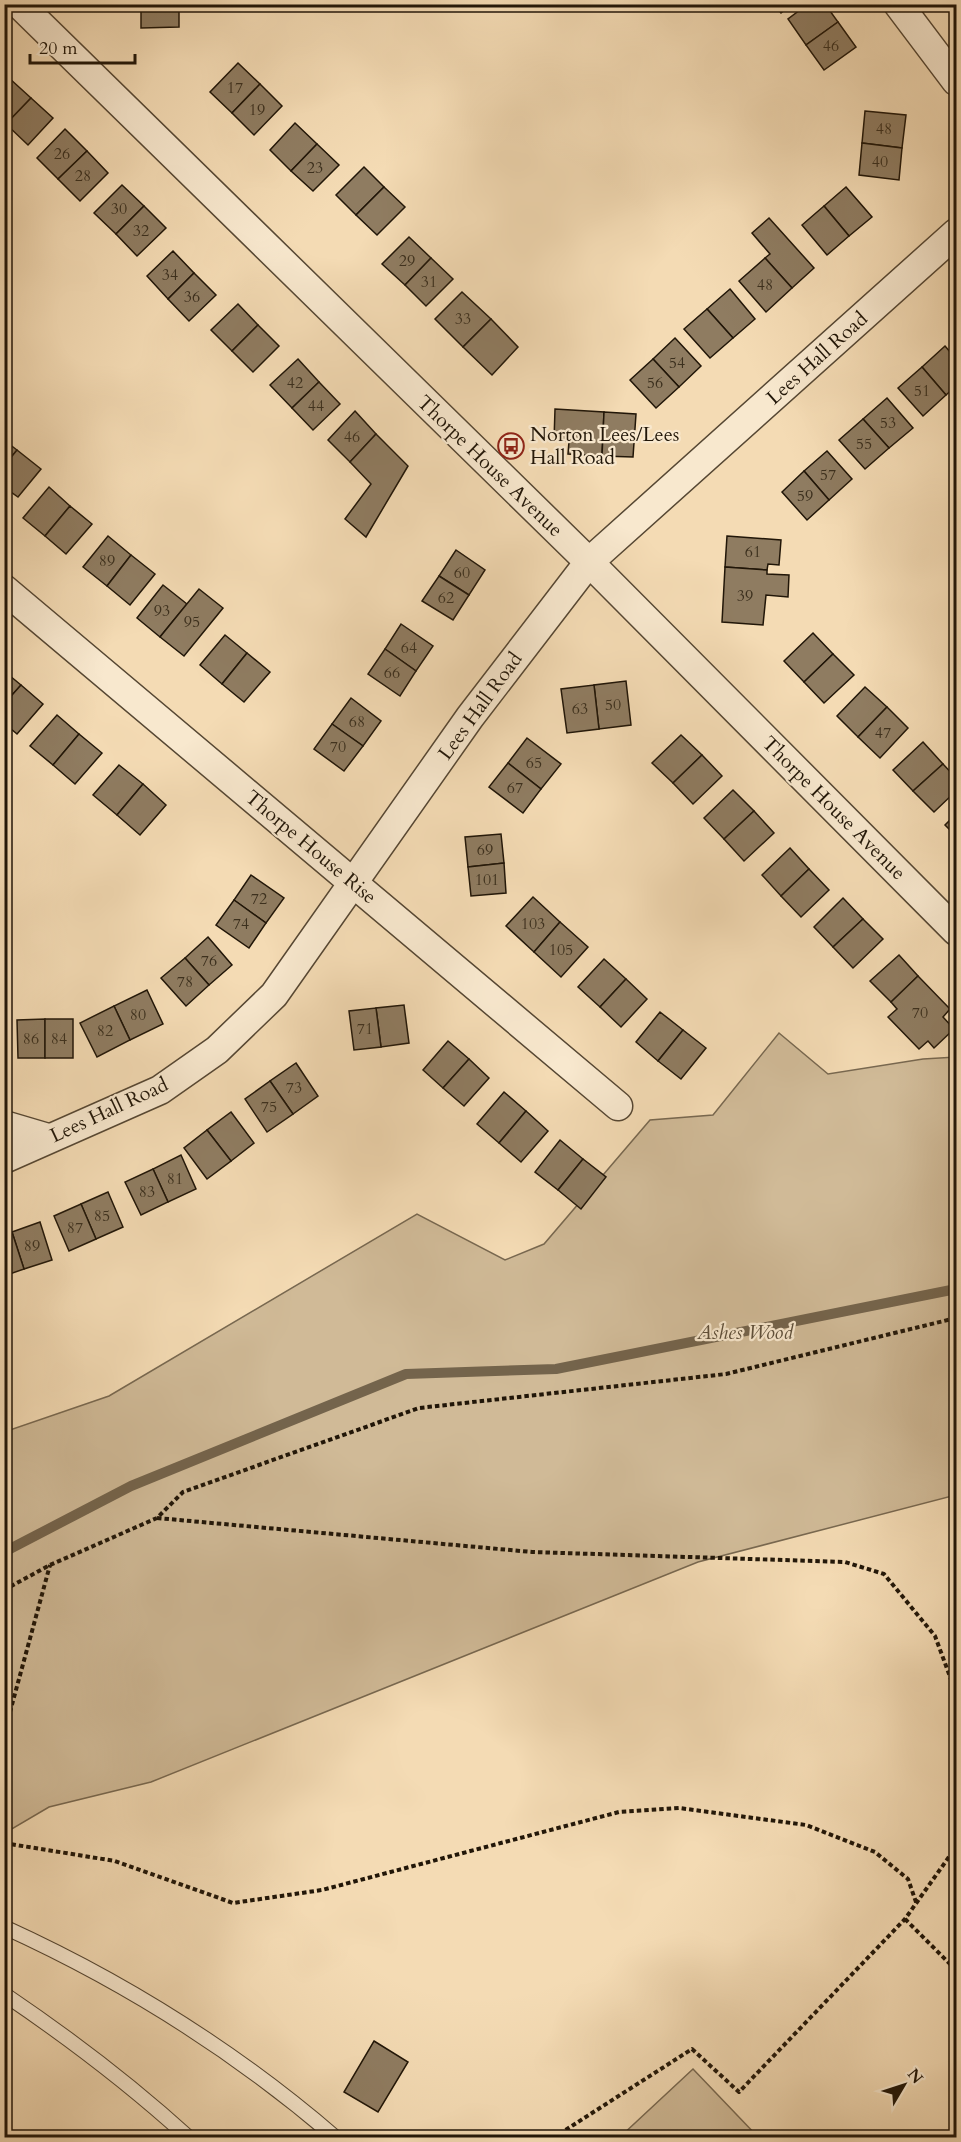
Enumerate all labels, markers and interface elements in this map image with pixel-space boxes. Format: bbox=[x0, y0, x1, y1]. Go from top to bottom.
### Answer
scale bar bbox=[30, 27, 135, 65]
house number: 46 bbox=[823, 35, 839, 57]
text: 20 m bbox=[39, 36, 78, 61]
house number: 17 bbox=[227, 77, 243, 99]
house number: 19 bbox=[249, 99, 265, 121]
house number: 48 bbox=[876, 118, 892, 140]
house number: 26 bbox=[54, 143, 70, 165]
house number: 40 bbox=[872, 151, 888, 173]
house number: 23 bbox=[307, 157, 323, 179]
house number: 28 bbox=[75, 165, 91, 187]
house number: 30 bbox=[111, 198, 127, 220]
house number: 32 bbox=[133, 220, 149, 242]
house number: 29 bbox=[399, 250, 415, 272]
house number: 34 bbox=[162, 264, 178, 286]
house number: 31 bbox=[421, 271, 437, 293]
house number: 48 bbox=[757, 274, 773, 296]
house number: 36 bbox=[184, 286, 200, 308]
street label: Lees Hall Road bbox=[761, 305, 874, 411]
house number: 33 bbox=[455, 308, 471, 330]
house number: 54 bbox=[669, 352, 685, 374]
house number: 42 bbox=[287, 372, 303, 394]
house number: 56 bbox=[647, 372, 663, 394]
house number: 51 bbox=[914, 380, 930, 402]
street label: Thorpe House Avenue bbox=[411, 389, 569, 543]
house number: 44 bbox=[308, 395, 324, 417]
house number: 53 bbox=[880, 412, 896, 434]
place label: Norton Lees/Lees Hall Road bbox=[530, 421, 679, 471]
house number: 46 bbox=[344, 426, 360, 448]
bus stop icon: Norton Lees/Lees Hall Road bbox=[496, 431, 526, 461]
house number: 55 bbox=[856, 433, 872, 455]
house number: 57 bbox=[820, 464, 836, 486]
house number: 59 bbox=[797, 485, 813, 507]
house number: 61 bbox=[745, 541, 761, 563]
house number: 89 bbox=[99, 550, 115, 572]
house number: 60 bbox=[454, 562, 470, 584]
house number: 39 bbox=[737, 585, 753, 607]
house number: 62 bbox=[438, 587, 454, 609]
house number: 93 bbox=[154, 600, 170, 622]
house number: 95 bbox=[184, 611, 200, 633]
house number: 64 bbox=[401, 637, 417, 659]
street label: Lees Hall Road bbox=[432, 646, 529, 765]
house number: 66 bbox=[384, 662, 400, 684]
house number: 50 bbox=[605, 694, 621, 716]
house number: 63 bbox=[572, 698, 588, 720]
house number: 68 bbox=[349, 711, 365, 733]
house number: 47 bbox=[875, 722, 891, 744]
street label: Thorpe House Avenue bbox=[756, 730, 912, 886]
house number: 70 bbox=[330, 736, 346, 758]
house number: 65 bbox=[526, 752, 542, 774]
house number: 67 bbox=[507, 777, 523, 799]
street label: Thorpe House Rise bbox=[240, 784, 382, 910]
house number: 69 bbox=[477, 839, 493, 861]
house number: 101 bbox=[475, 869, 499, 891]
house number: 72 bbox=[251, 888, 267, 910]
house number: 74 bbox=[233, 913, 249, 935]
house number: 103 bbox=[521, 913, 545, 935]
house number: 105 bbox=[549, 939, 573, 961]
house number: 76 bbox=[201, 950, 217, 972]
house number: 78 bbox=[177, 971, 193, 993]
house number: 70 bbox=[912, 1002, 928, 1024]
house number: 80 bbox=[130, 1004, 146, 1026]
house number: 71 bbox=[357, 1018, 373, 1040]
house number: 82 bbox=[97, 1020, 113, 1042]
house number: 86 bbox=[23, 1028, 39, 1050]
house number: 84 bbox=[51, 1028, 67, 1050]
street label: Lees Hall Road bbox=[46, 1071, 173, 1149]
house number: 73 bbox=[286, 1077, 302, 1099]
house number: 75 bbox=[261, 1096, 277, 1118]
house number: 81 bbox=[167, 1168, 183, 1190]
house number: 83 bbox=[139, 1181, 155, 1203]
house number: 85 bbox=[94, 1205, 110, 1227]
house number: 87 bbox=[67, 1217, 83, 1239]
house number: 89 bbox=[24, 1235, 40, 1257]
park label: Ashes Wood bbox=[696, 1319, 794, 1346]
north arrow bbox=[874, 2055, 934, 2115]
text: N bbox=[902, 2064, 928, 2089]

